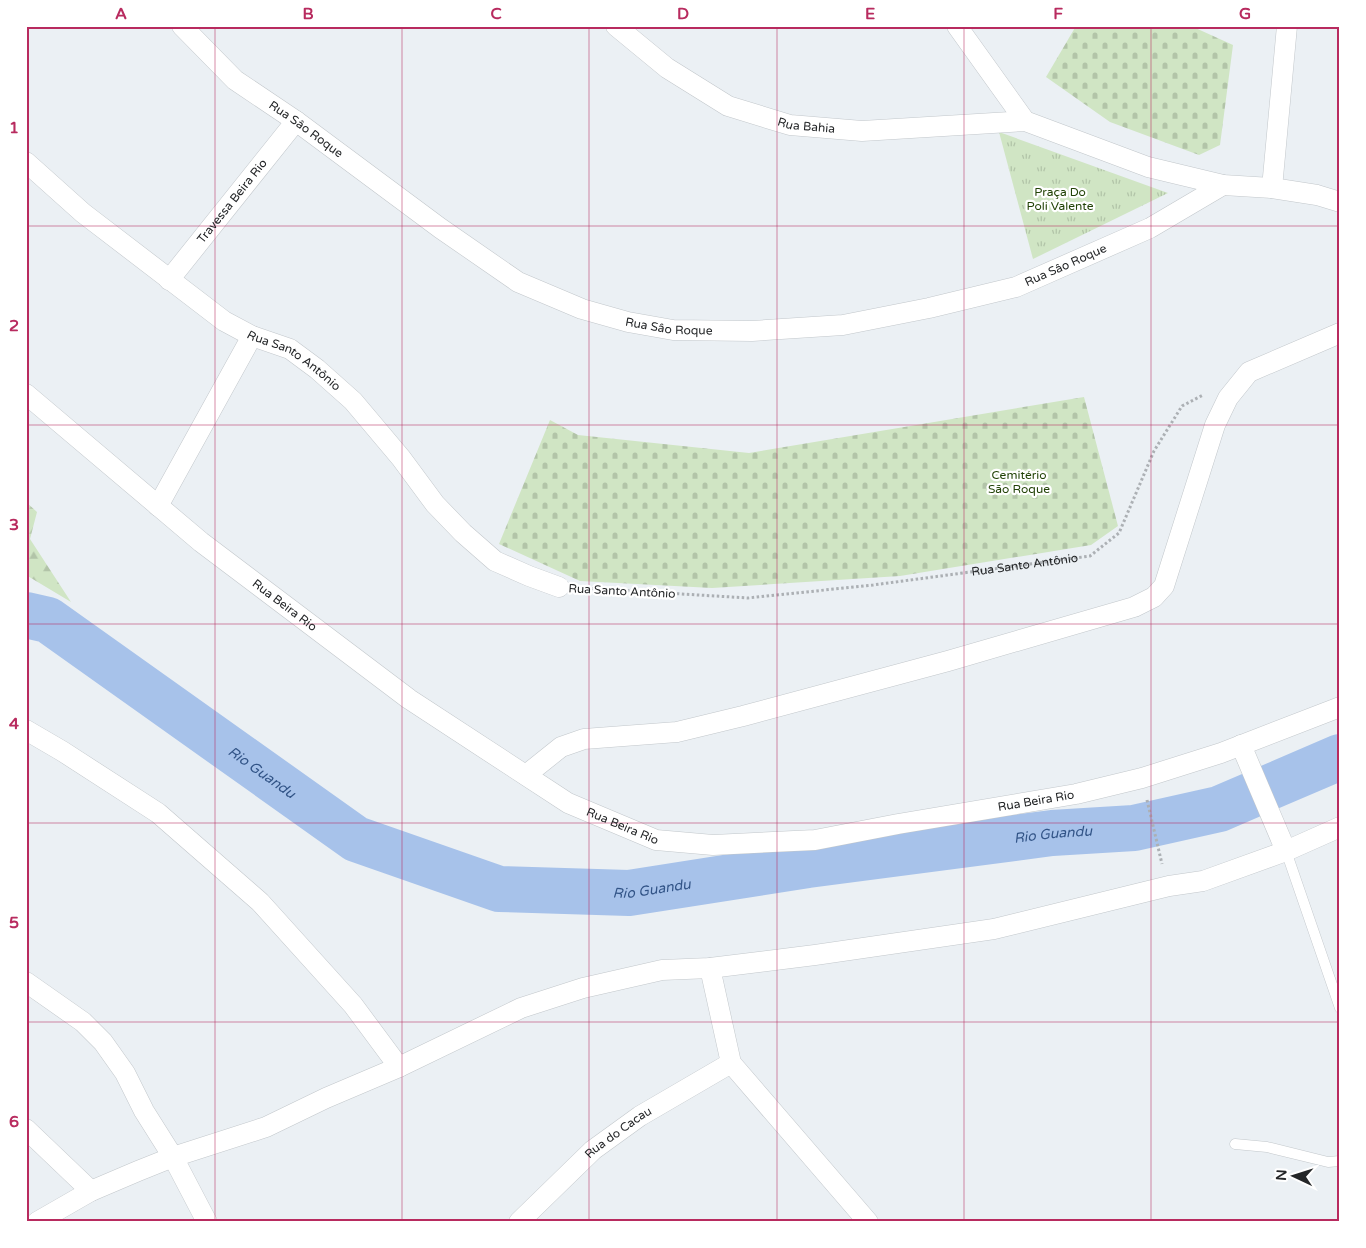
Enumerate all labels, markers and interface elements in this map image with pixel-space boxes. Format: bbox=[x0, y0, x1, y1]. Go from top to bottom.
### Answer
text: A bbox=[115, 4, 127, 24]
text: B bbox=[302, 4, 314, 24]
text: C bbox=[490, 4, 502, 24]
text: D bbox=[677, 4, 689, 24]
text: E bbox=[865, 4, 875, 24]
text: F bbox=[1053, 4, 1063, 24]
text: G bbox=[1239, 4, 1251, 24]
street label: Rua Sâo Roque bbox=[266, 98, 346, 161]
street label: Rua Bahia bbox=[776, 115, 836, 136]
text: 1 bbox=[9, 118, 19, 138]
street label: Travessa Beira Rio bbox=[194, 156, 270, 246]
park label: Praça Do Poli Valente bbox=[1027, 185, 1094, 213]
street label: Rua Sâo Roque bbox=[1023, 241, 1109, 289]
street label: Rua Sâo Roque bbox=[624, 315, 713, 338]
text: 2 bbox=[9, 316, 19, 336]
street label: Rua Santo Antônio bbox=[245, 328, 343, 394]
park label: Cemitério São Roque bbox=[988, 468, 1050, 496]
text: 3 bbox=[9, 515, 19, 535]
street label: Rua Santo Antônio bbox=[970, 551, 1079, 579]
street label: Rua Beira Rio bbox=[250, 576, 320, 634]
street label: Rua Santo Antônio bbox=[568, 581, 676, 601]
text: 4 bbox=[9, 714, 19, 734]
water label: Rio Guandu bbox=[225, 742, 300, 803]
street label: Rua Beira Rio bbox=[997, 787, 1075, 814]
street label: Rua Beira Rio bbox=[584, 805, 661, 847]
water label: Rio Guandu bbox=[1013, 822, 1094, 846]
water label: Rio Guandu bbox=[612, 875, 693, 902]
text: 5 bbox=[9, 913, 19, 933]
street label: Rua do Cacau bbox=[582, 1104, 654, 1161]
text: 6 bbox=[9, 1112, 19, 1132]
north arrow bbox=[1268, 1150, 1318, 1200]
text: N bbox=[1273, 1169, 1290, 1181]

